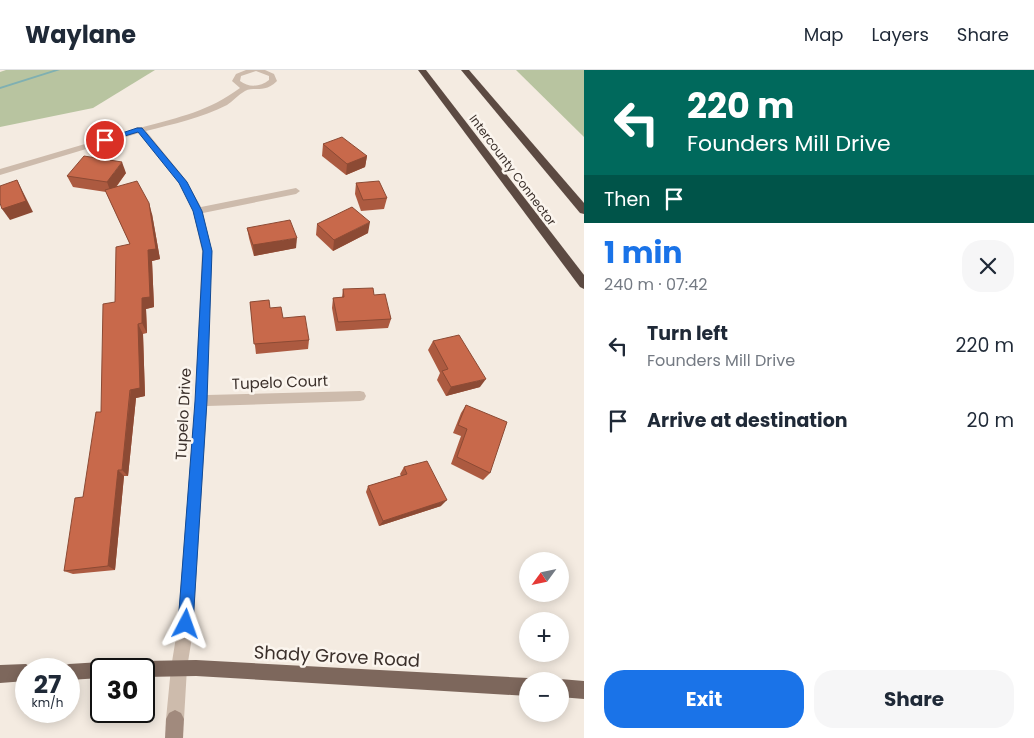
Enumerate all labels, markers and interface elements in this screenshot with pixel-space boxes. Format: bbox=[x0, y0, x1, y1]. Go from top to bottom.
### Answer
text: Waylane bbox=[25, 18, 136, 51]
text: Map bbox=[804, 22, 844, 47]
text: Layers bbox=[872, 22, 929, 47]
text: Share bbox=[957, 22, 1009, 47]
text: 220 m bbox=[687, 81, 794, 130]
icon: left bbox=[604, 90, 669, 155]
street label: Intercounty Connector bbox=[466, 111, 561, 229]
pin bbox=[84, 119, 126, 161]
icon: arrive bbox=[91, 126, 119, 154]
text: Founders Mill Drive bbox=[687, 128, 891, 159]
icon: arrive bbox=[660, 185, 688, 213]
text: Then bbox=[604, 186, 650, 213]
text: 1 min bbox=[604, 231, 682, 274]
button: close bbox=[962, 240, 1014, 292]
text: 240 m · 07:42 bbox=[604, 273, 707, 296]
text: Turn left bbox=[647, 320, 728, 347]
icon: left bbox=[604, 332, 632, 360]
text: 220 m bbox=[956, 332, 1014, 359]
text: Founders Mill Drive bbox=[647, 349, 795, 372]
street label: Tupelo Drive bbox=[170, 367, 196, 461]
street label: Tupelo Court bbox=[232, 370, 328, 394]
icon: arrive bbox=[604, 407, 632, 435]
text: Arrive at destination bbox=[647, 407, 848, 434]
text: 20 m bbox=[966, 407, 1014, 434]
north arrow bbox=[519, 552, 569, 602]
map controls bbox=[519, 552, 569, 722]
position arrow bbox=[159, 597, 211, 649]
button: + bbox=[519, 612, 569, 662]
street label: Shady Grove Road bbox=[253, 639, 421, 673]
speed limit sign: 30 bbox=[90, 658, 155, 723]
text: 27 bbox=[34, 667, 61, 702]
button: Exit bbox=[604, 670, 804, 728]
button: Share bbox=[814, 670, 1014, 728]
button: − bbox=[519, 672, 569, 722]
text: km/h bbox=[32, 694, 63, 711]

